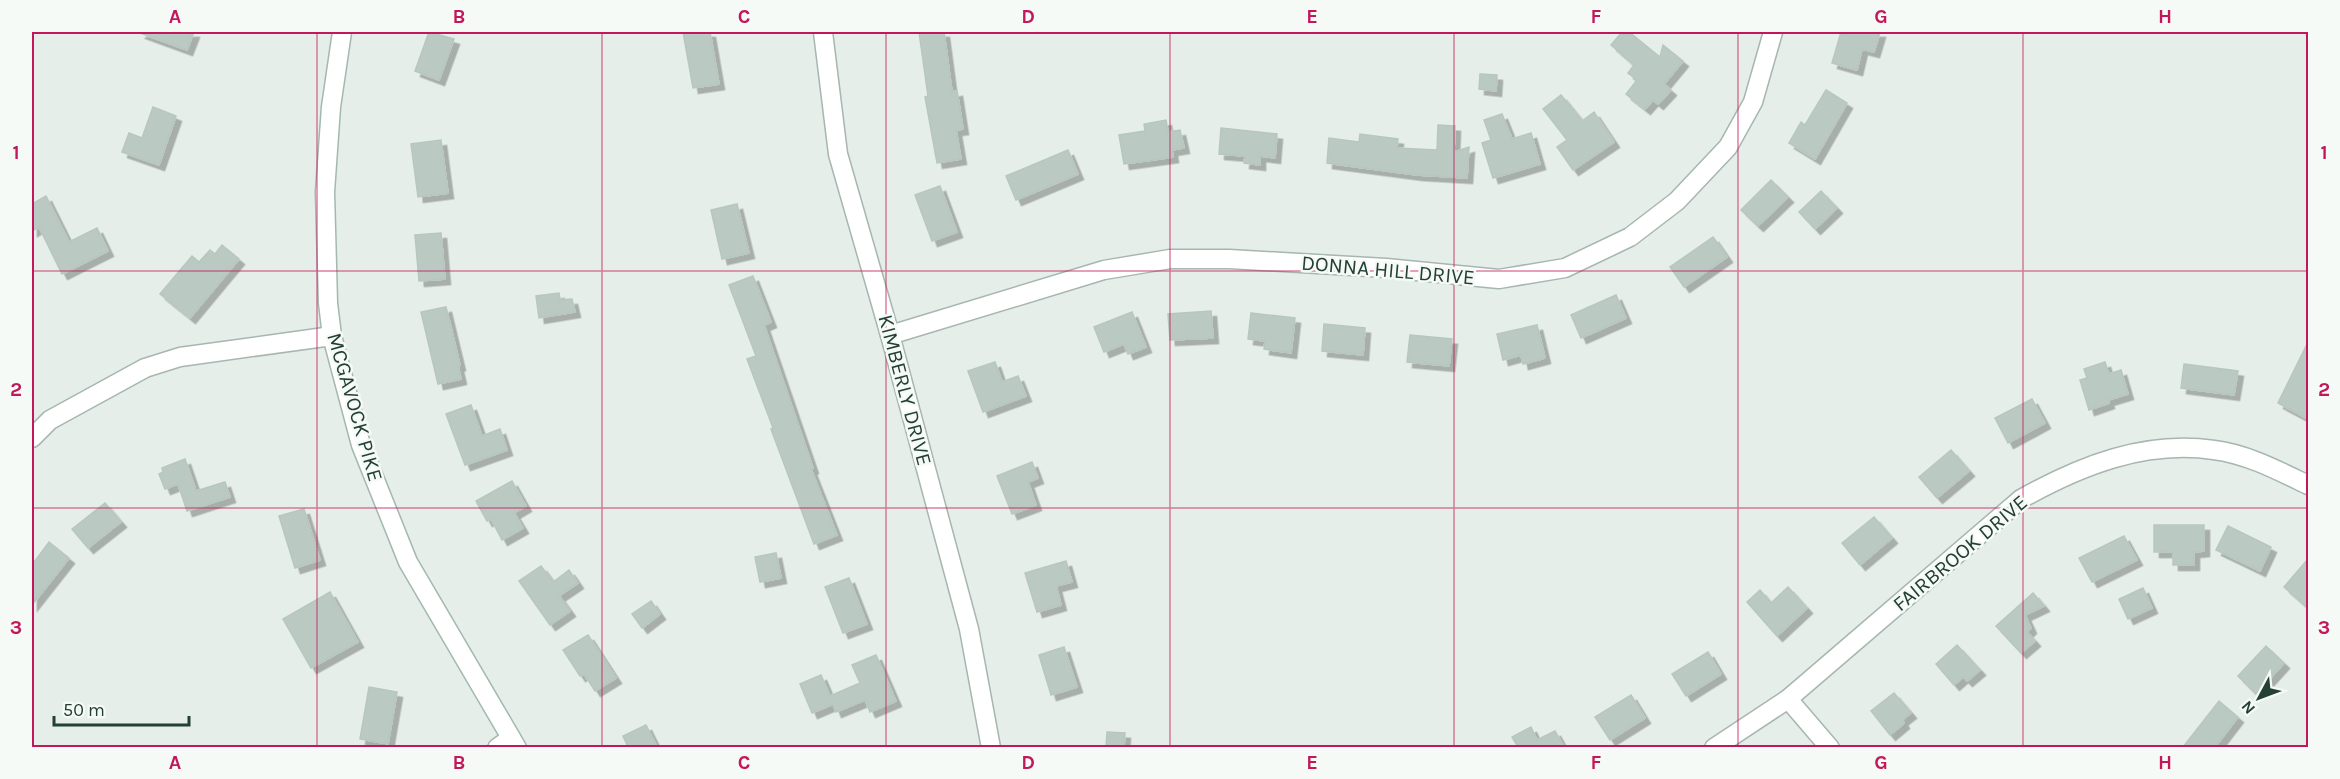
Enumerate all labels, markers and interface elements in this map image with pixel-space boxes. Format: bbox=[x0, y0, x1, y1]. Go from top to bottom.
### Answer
text: A bbox=[169, 5, 182, 28]
text: B bbox=[453, 5, 465, 28]
text: C bbox=[738, 5, 750, 28]
text: D bbox=[1021, 5, 1035, 28]
text: E bbox=[1306, 5, 1318, 28]
text: F bbox=[1591, 5, 1602, 28]
text: G bbox=[1874, 5, 1888, 28]
text: H bbox=[2158, 5, 2172, 28]
text: 1 bbox=[12, 141, 20, 164]
text: 1 bbox=[2320, 141, 2328, 164]
street label: DONNA HILL DRIVE bbox=[1300, 250, 1476, 290]
street label: KIMBERLY DRIVE bbox=[873, 312, 937, 468]
street label: MCGAVOCK PIKE bbox=[322, 330, 388, 484]
text: 2 bbox=[10, 378, 22, 401]
text: 2 bbox=[2318, 378, 2330, 401]
street label: FAIRBROOK DRIVE bbox=[1888, 490, 2032, 616]
text: 3 bbox=[10, 616, 22, 639]
text: 3 bbox=[2318, 616, 2330, 639]
north arrow bbox=[2229, 668, 2289, 728]
scale bar bbox=[54, 689, 189, 727]
text: N bbox=[2237, 697, 2259, 718]
text: 50 m bbox=[63, 699, 105, 721]
text: A bbox=[169, 751, 182, 774]
text: B bbox=[453, 751, 465, 774]
text: C bbox=[738, 751, 750, 774]
text: D bbox=[1021, 751, 1035, 774]
text: E bbox=[1306, 751, 1318, 774]
text: F bbox=[1591, 751, 1602, 774]
text: G bbox=[1874, 751, 1888, 774]
text: H bbox=[2158, 751, 2172, 774]

